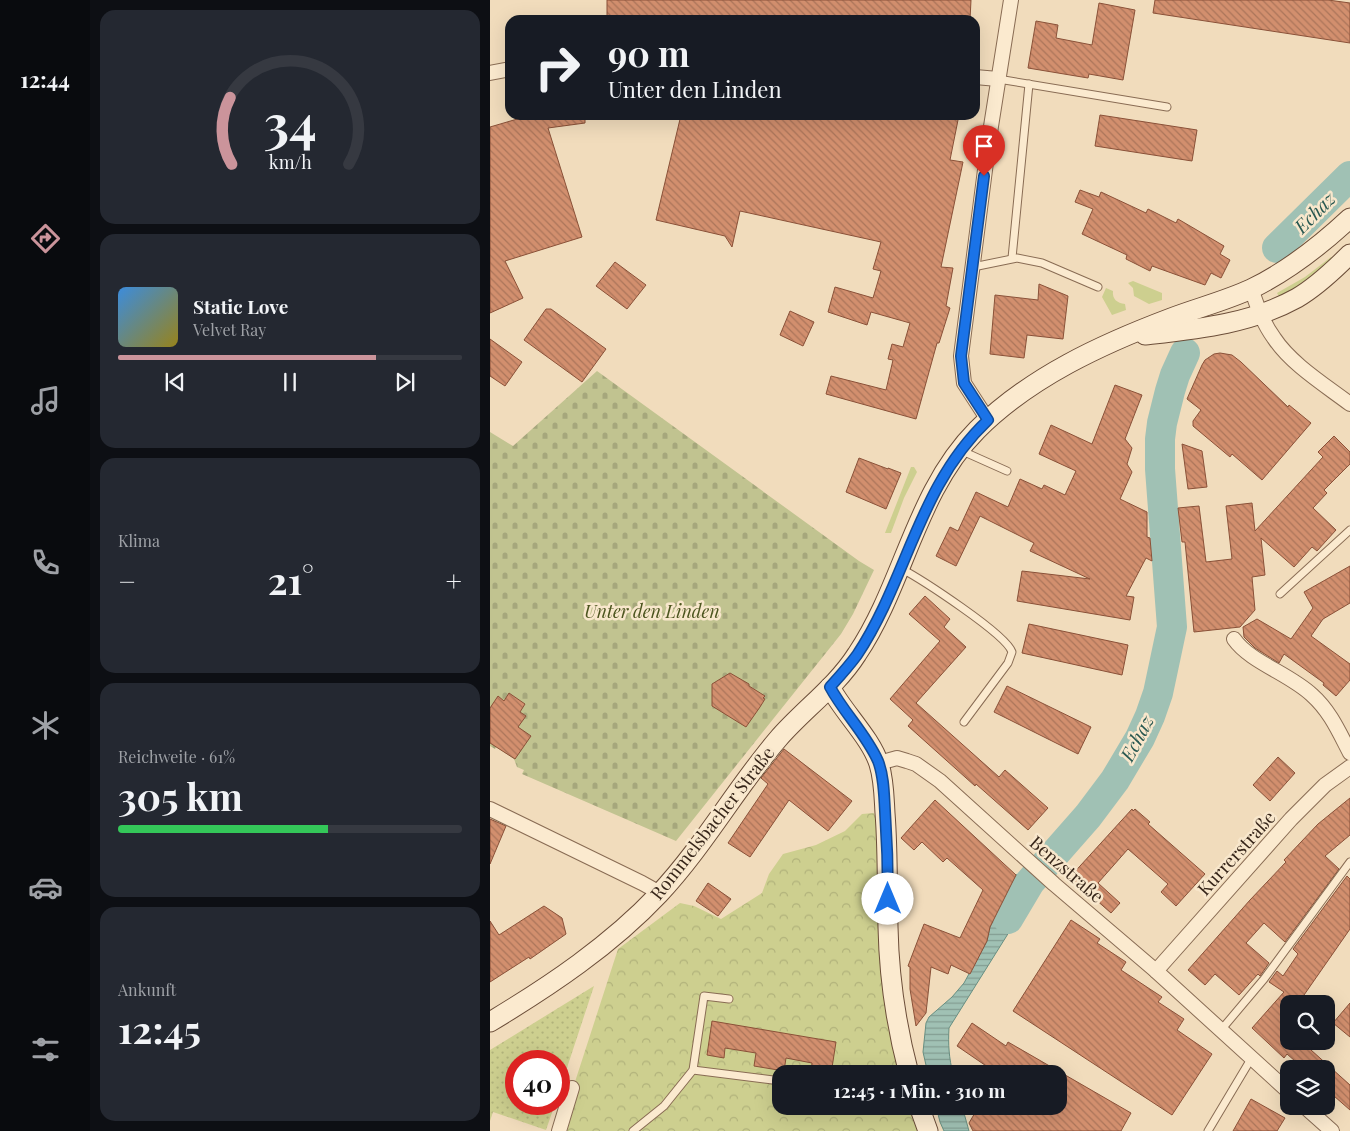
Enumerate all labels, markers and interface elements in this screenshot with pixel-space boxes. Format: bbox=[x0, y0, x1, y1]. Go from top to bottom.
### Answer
text: 90 m bbox=[608, 29, 690, 76]
icon: right bbox=[525, 35, 590, 100]
text: 12:44 bbox=[20, 64, 70, 94]
text: Unter den Linden bbox=[608, 74, 782, 104]
text: 34 bbox=[264, 87, 316, 156]
pin bbox=[963, 125, 1005, 176]
icon: arrive bbox=[970, 132, 998, 160]
text: km/h bbox=[269, 150, 312, 173]
water label: Echaz bbox=[1287, 185, 1341, 239]
icon: directions bbox=[28, 221, 63, 256]
text: Static Love bbox=[193, 293, 288, 319]
text: Velvet Ray bbox=[193, 319, 266, 340]
icon: previous bbox=[161, 368, 189, 396]
icon: pause bbox=[276, 368, 304, 396]
icon: next bbox=[391, 368, 419, 396]
icon: music bbox=[28, 383, 63, 418]
text: Klima bbox=[118, 530, 160, 551]
icon: phone bbox=[28, 545, 63, 580]
text: 21° bbox=[268, 554, 314, 605]
text: − bbox=[118, 562, 136, 599]
text: + bbox=[446, 562, 462, 599]
park label: Unter den Linden bbox=[584, 599, 720, 623]
icon: climate bbox=[28, 708, 63, 743]
water label: Echaz bbox=[1113, 709, 1160, 766]
street label: Rommelsbacher Straße bbox=[645, 741, 779, 905]
text: Reichweite · 61% bbox=[118, 746, 235, 767]
text: 305 km bbox=[118, 770, 243, 821]
street label: Kurrerstraße bbox=[1192, 806, 1280, 900]
street label: Benzstraße bbox=[1025, 830, 1109, 908]
icon: car bbox=[28, 870, 63, 905]
position arrow bbox=[861, 872, 913, 924]
text: Ankunft bbox=[118, 979, 176, 1000]
map controls bbox=[1280, 995, 1335, 1115]
button: search bbox=[1280, 995, 1335, 1050]
text: 12:45 bbox=[118, 1003, 201, 1054]
icon: filters bbox=[28, 1032, 63, 1067]
speed limit sign: 40 bbox=[505, 1050, 570, 1115]
button: layers bbox=[1280, 1060, 1335, 1115]
text: 12:45 · 1 Min. · 310 m bbox=[834, 1077, 1005, 1103]

